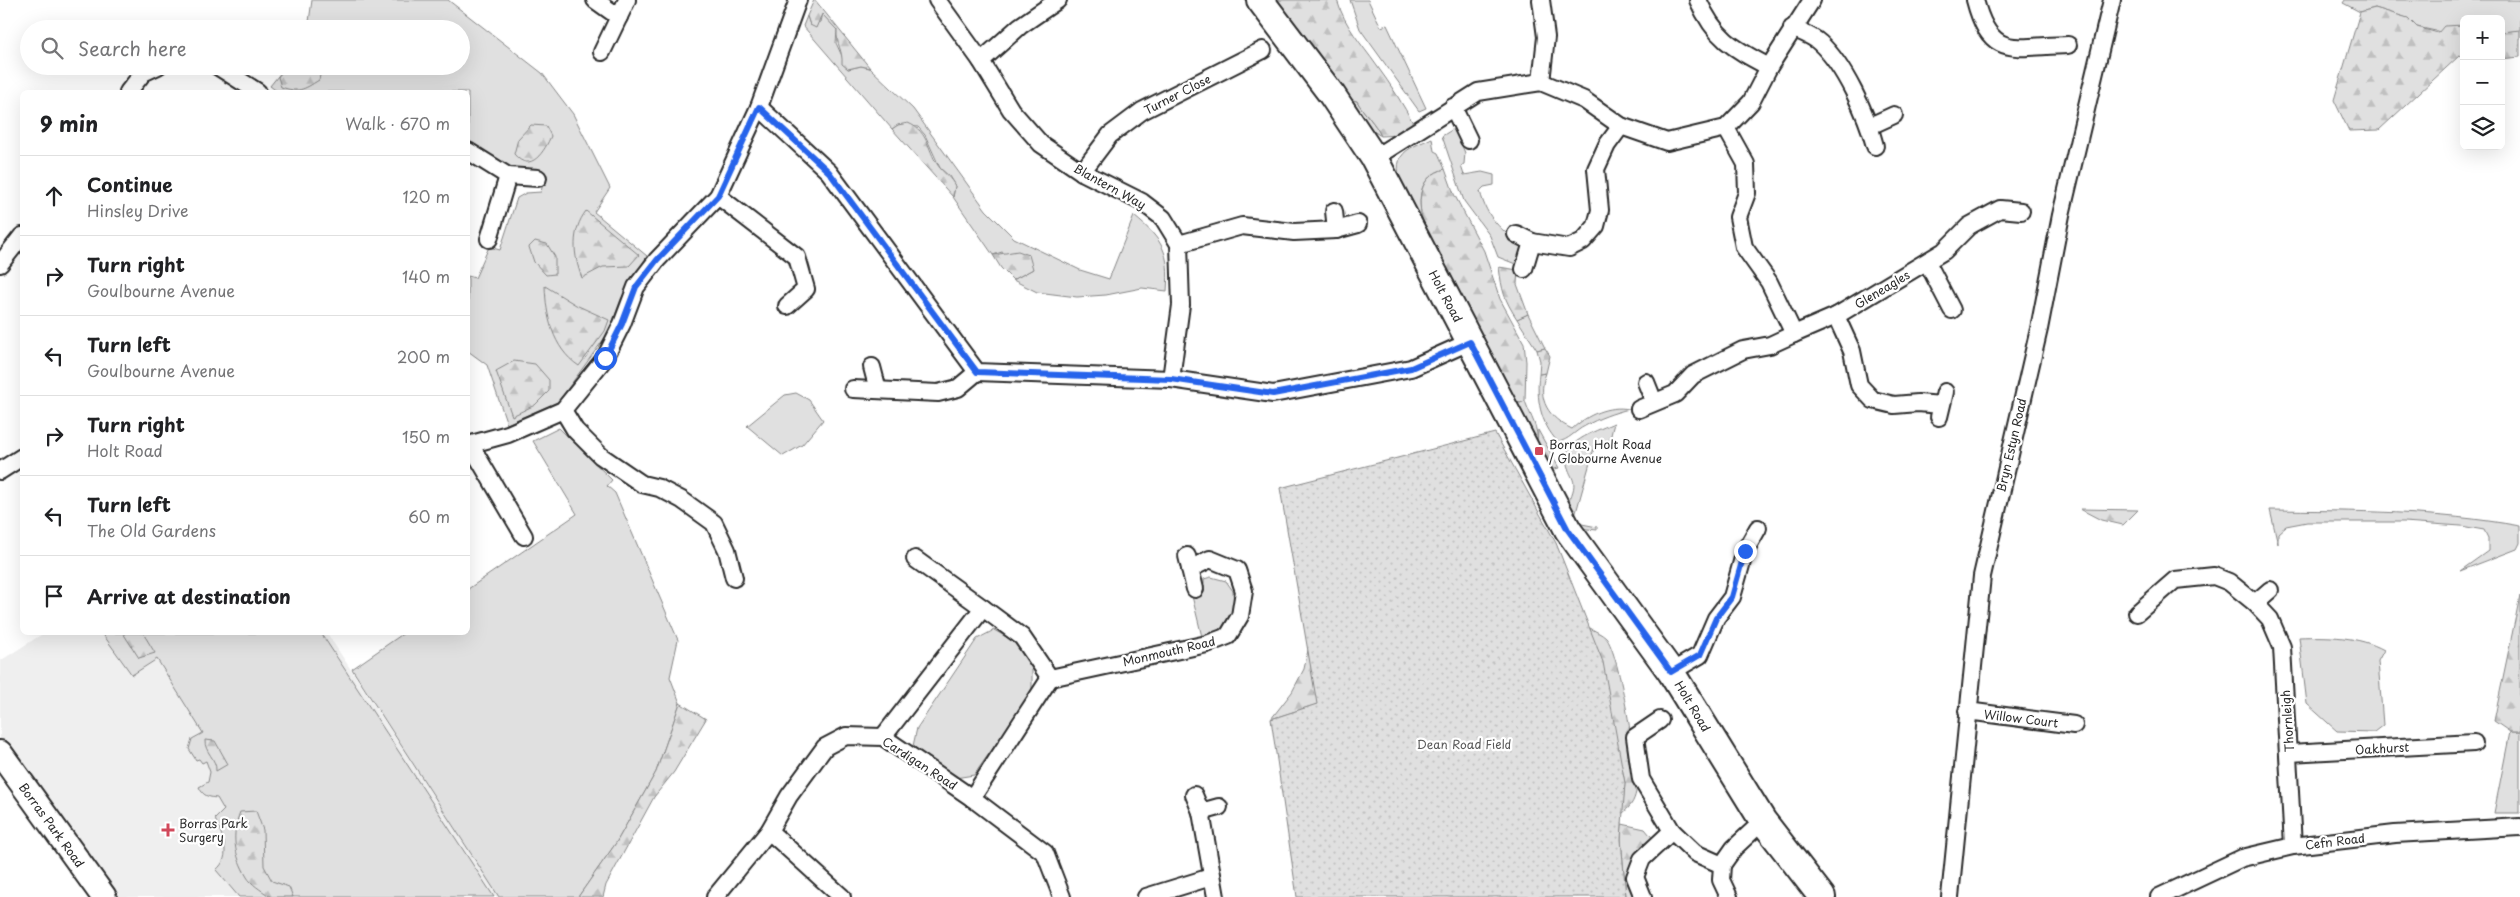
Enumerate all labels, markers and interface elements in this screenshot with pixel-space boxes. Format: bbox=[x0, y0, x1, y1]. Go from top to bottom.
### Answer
map controls bbox=[2460, 15, 2505, 150]
button: + bbox=[2460, 15, 2505, 60]
search box bbox=[20, 20, 470, 75]
icon: search bbox=[38, 34, 66, 62]
text: Search here bbox=[78, 34, 187, 62]
button: − bbox=[2460, 60, 2505, 105]
street label: Turner Close bbox=[1141, 70, 1213, 118]
button: layers bbox=[2460, 105, 2505, 150]
text: 9 min bbox=[40, 107, 98, 139]
text: Walk · 670 m bbox=[345, 111, 450, 135]
street label: Blantern Way bbox=[1071, 159, 1150, 213]
text: Continue bbox=[87, 170, 173, 198]
icon: ahead bbox=[40, 182, 68, 210]
text: 120 m bbox=[403, 184, 450, 208]
text: Hinsley Drive bbox=[87, 198, 189, 222]
text: Turn right bbox=[87, 250, 185, 278]
icon: right bbox=[40, 262, 68, 290]
text: 140 m bbox=[402, 264, 450, 288]
street label: Gleneagles bbox=[1851, 265, 1914, 313]
street label: Holt Road bbox=[1425, 267, 1467, 325]
text: Goulbourne Avenue bbox=[87, 278, 235, 302]
text: Turn left bbox=[87, 330, 171, 358]
icon: left bbox=[40, 342, 68, 370]
text: 200 m bbox=[397, 344, 450, 368]
route start bbox=[594, 347, 617, 370]
text: Goulbourne Avenue bbox=[87, 358, 235, 382]
street label: Bryn Estyn Road bbox=[1991, 396, 2031, 494]
text: Turn right bbox=[87, 410, 185, 438]
icon: right bbox=[40, 422, 68, 450]
text: 150 m bbox=[402, 424, 450, 448]
place label: Borras, Holt Road / Globourne Avenue bbox=[1549, 435, 1662, 467]
text: Holt Road bbox=[87, 438, 163, 462]
marker: Borras, Holt Road / Globourne Avenue bbox=[1533, 445, 1545, 457]
text: Turn left bbox=[87, 490, 171, 518]
icon: left bbox=[40, 502, 68, 530]
text: 60 m bbox=[408, 504, 450, 528]
text: The Old Gardens bbox=[87, 518, 216, 542]
route end bbox=[1734, 540, 1757, 563]
icon: arrive bbox=[40, 582, 68, 610]
text: Arrive at destination bbox=[87, 582, 291, 610]
street label: Monmouth Road bbox=[1121, 632, 1217, 670]
street label: Holt Road bbox=[1671, 677, 1715, 735]
street label: Thornleigh bbox=[2276, 689, 2298, 753]
street label: Willow Court bbox=[1983, 705, 2059, 732]
street label: Cardigan Road bbox=[879, 732, 961, 794]
park label: Dean Road Field bbox=[1417, 735, 1512, 753]
street label: Oakhurst bbox=[2355, 738, 2410, 758]
street label: Borras Park Road bbox=[15, 779, 89, 871]
place label: Borras Park Surgery bbox=[179, 814, 248, 846]
marker: Borras Park Surgery bbox=[161, 823, 175, 837]
street label: Cefn Road bbox=[2304, 828, 2366, 854]

